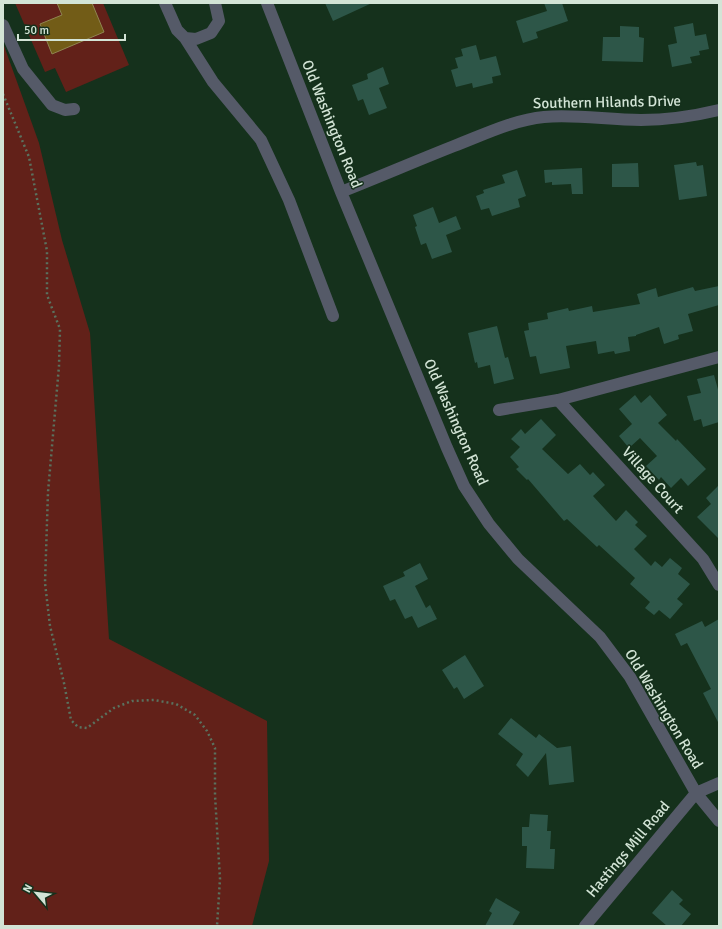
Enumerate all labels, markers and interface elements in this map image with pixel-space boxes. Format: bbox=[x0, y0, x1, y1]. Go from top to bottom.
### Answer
scale bar bbox=[18, 16, 125, 42]
text: 50 m bbox=[24, 23, 49, 38]
street label: Old Washington Road bbox=[298, 57, 366, 191]
street label: Southern Hilands Drive bbox=[533, 92, 681, 112]
street label: Old Washington Road bbox=[420, 356, 492, 488]
street label: Village Court bbox=[618, 443, 688, 517]
street label: Old Washington Road bbox=[621, 646, 707, 772]
street label: Hastings Mill Road bbox=[583, 797, 673, 901]
north arrow bbox=[16, 873, 56, 913]
text: N bbox=[20, 882, 35, 895]

